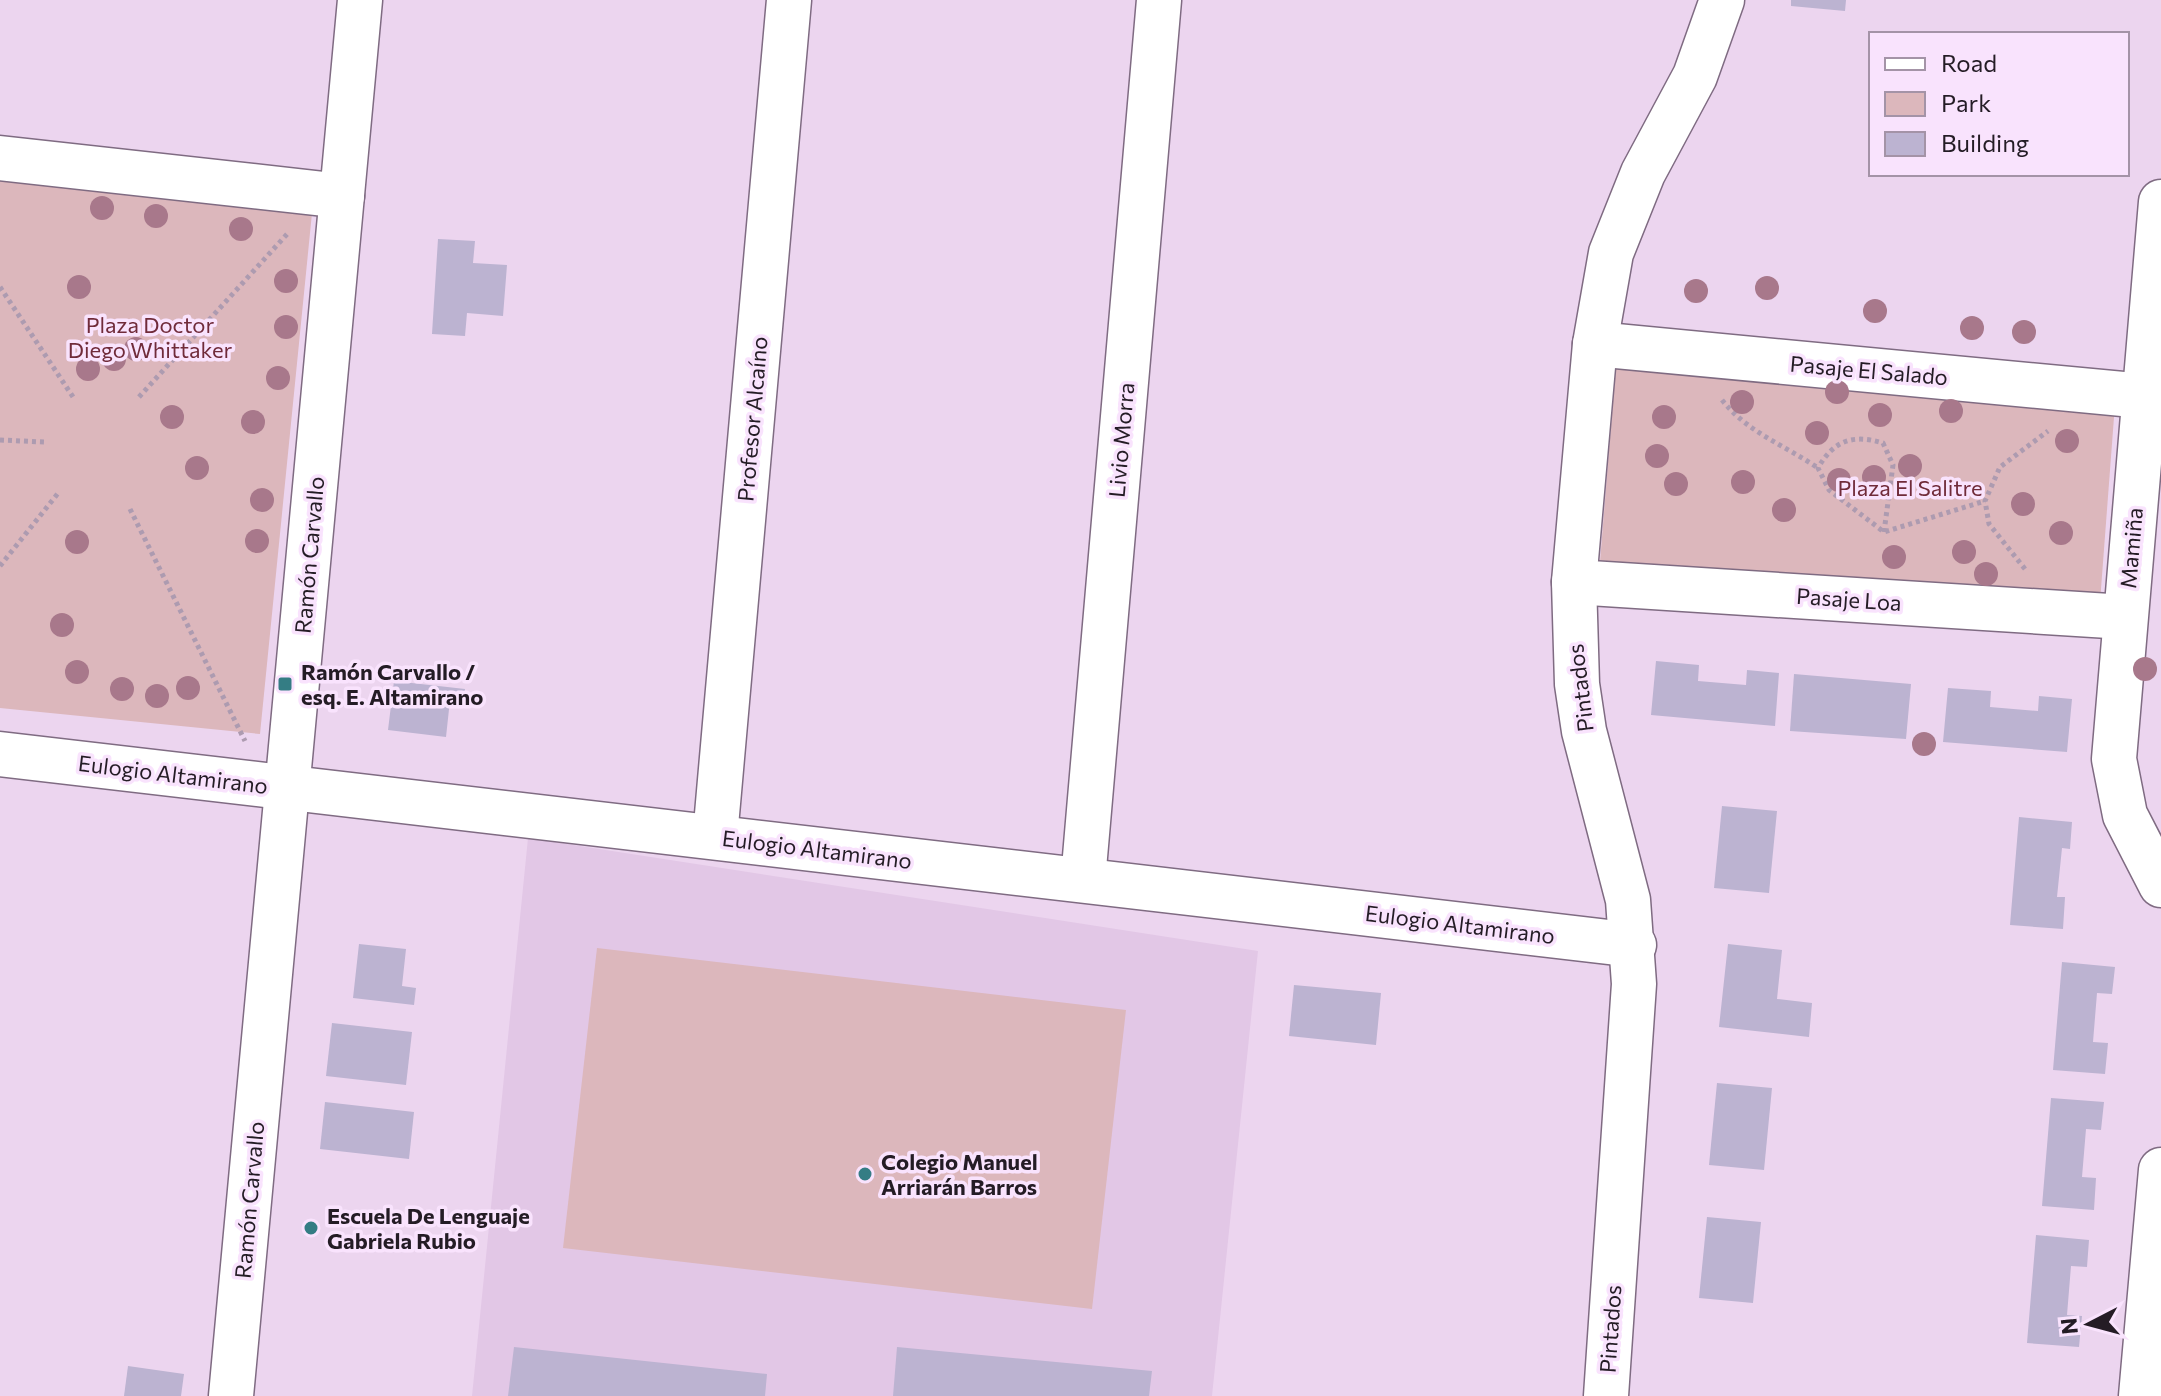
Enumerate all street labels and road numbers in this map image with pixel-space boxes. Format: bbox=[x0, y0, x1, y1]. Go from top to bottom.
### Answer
street label: Profesor Alcaíno bbox=[731, 335, 773, 503]
street label: Pasaje El Salado bbox=[1789, 350, 1949, 390]
street label: Livio Morra bbox=[1103, 381, 1139, 499]
street label: Ramón Carvallo bbox=[289, 475, 329, 635]
street label: Mamiña bbox=[2114, 506, 2148, 590]
street label: Pasaje Loa bbox=[1795, 582, 1903, 616]
street label: Pintados bbox=[1561, 643, 1599, 733]
street label: Eulogio Altamirano bbox=[77, 749, 269, 799]
street label: Eulogio Altamirano bbox=[721, 824, 913, 874]
street label: Eulogio Altamirano bbox=[1364, 899, 1556, 949]
street label: Ramón Carvallo bbox=[229, 1120, 269, 1280]
street label: Pintados bbox=[1593, 1284, 1627, 1374]

